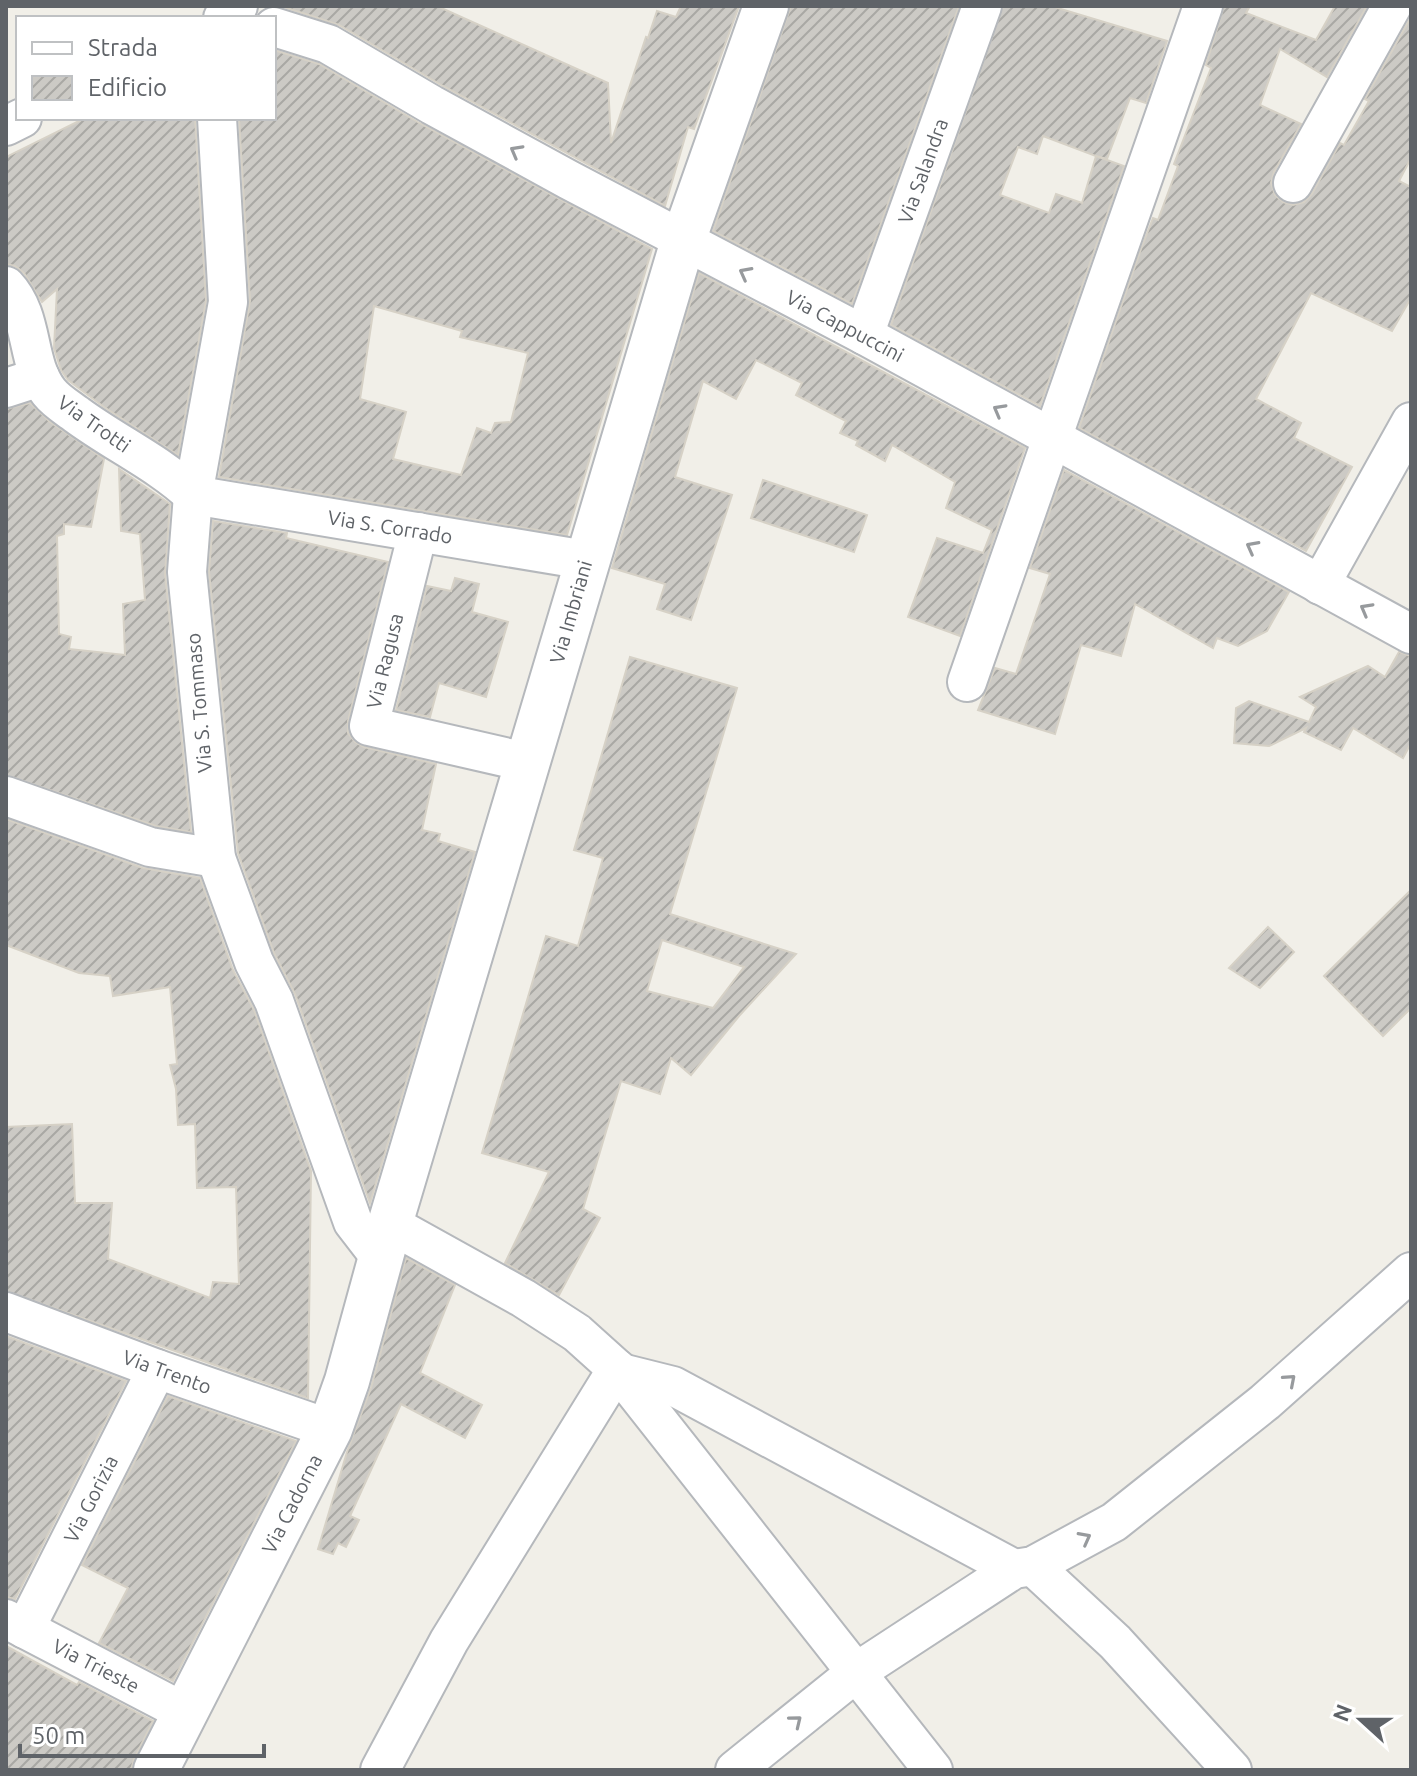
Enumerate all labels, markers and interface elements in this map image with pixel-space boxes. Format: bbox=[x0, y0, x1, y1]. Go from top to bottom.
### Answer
legend bbox=[16, 16, 276, 120]
text: Strada bbox=[88, 34, 158, 61]
text: Edificio bbox=[88, 74, 167, 101]
street label: Via Salandra bbox=[893, 115, 952, 227]
one-way arrow bbox=[510, 145, 524, 160]
one-way arrow bbox=[739, 268, 754, 283]
street label: Via Cappuccini bbox=[782, 285, 908, 366]
street label: Via Trotti bbox=[54, 390, 135, 457]
one-way arrow bbox=[993, 404, 1007, 419]
street label: Via S. Corrado bbox=[326, 505, 454, 548]
one-way arrow bbox=[1246, 542, 1260, 557]
street label: Via Imbriani bbox=[545, 558, 596, 666]
one-way arrow bbox=[1359, 604, 1374, 619]
street label: Via Ragusa bbox=[362, 611, 407, 711]
street label: Via S. Tommaso bbox=[181, 632, 216, 774]
street label: Via Trento bbox=[120, 1345, 215, 1398]
one-way arrow bbox=[1281, 1375, 1295, 1390]
street label: Via Cadorna bbox=[257, 1450, 326, 1557]
street label: Via Gorizia bbox=[59, 1451, 122, 1546]
one-way arrow bbox=[1076, 1533, 1091, 1548]
street label: Via Trieste bbox=[49, 1634, 144, 1697]
north arrow bbox=[1321, 1680, 1401, 1760]
text: N bbox=[1327, 1701, 1356, 1725]
scale bar bbox=[20, 1708, 264, 1758]
one-way arrow bbox=[787, 1716, 801, 1731]
text: 50 m bbox=[32, 1722, 85, 1749]

